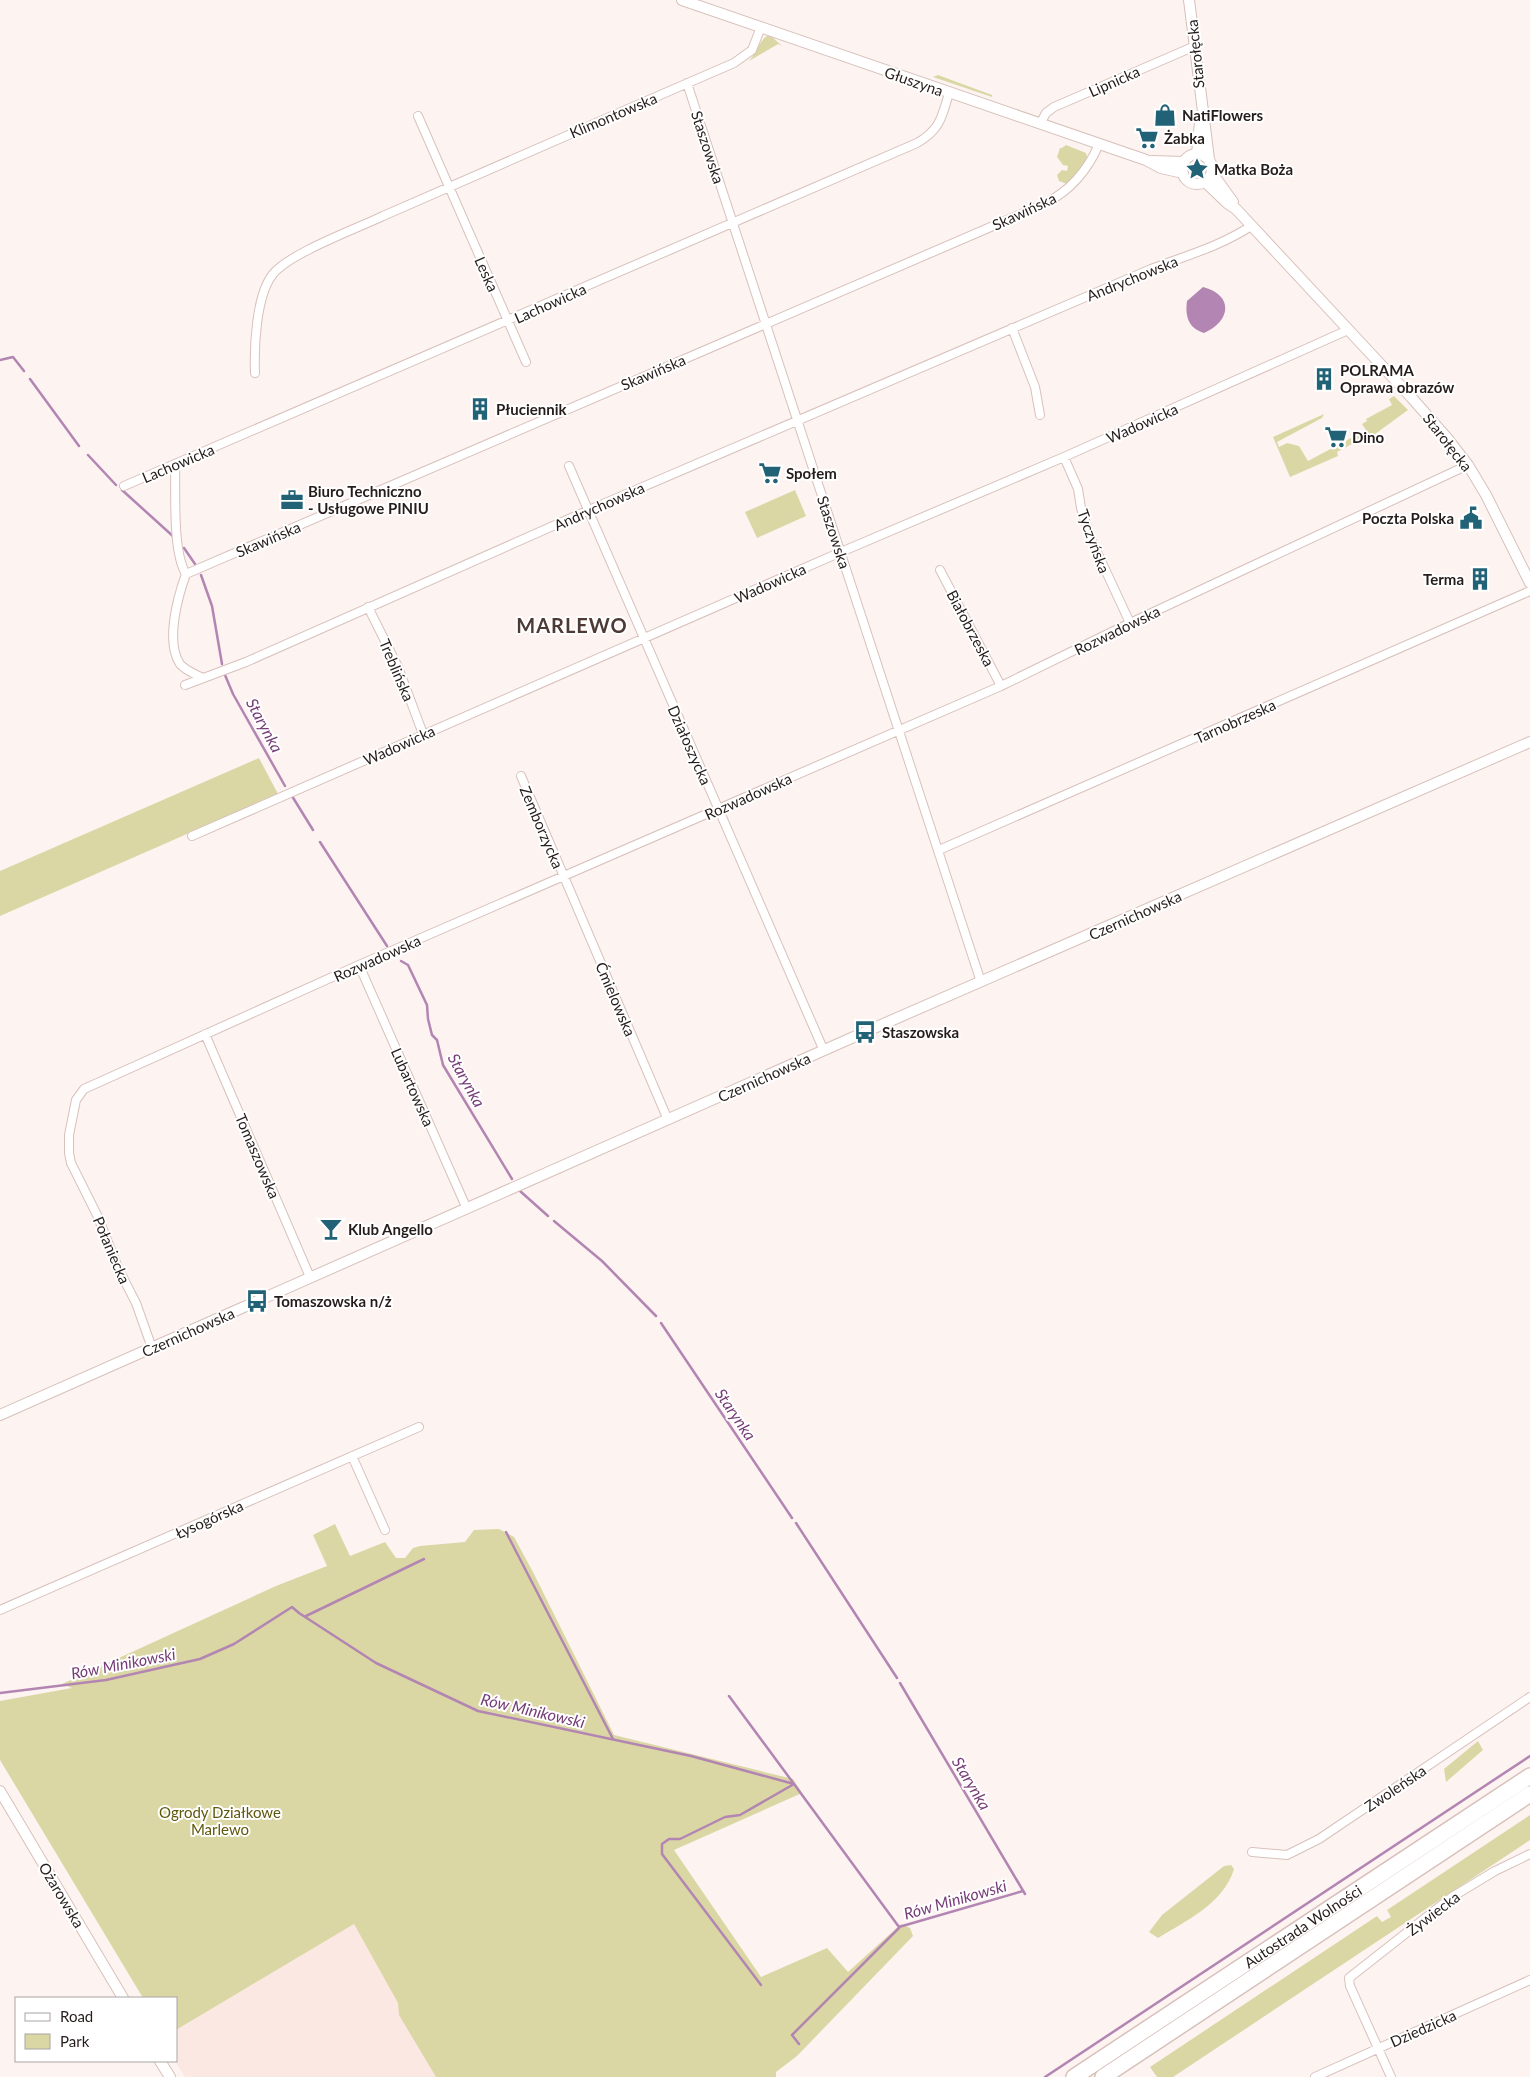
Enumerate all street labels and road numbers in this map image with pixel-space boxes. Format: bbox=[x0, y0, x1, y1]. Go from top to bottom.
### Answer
street label: Starołęcka bbox=[1182, 19, 1208, 89]
street label: Lipnicka bbox=[1086, 62, 1142, 100]
street label: Głuszyna bbox=[882, 63, 946, 99]
street label: Klimontowska bbox=[567, 89, 659, 141]
street label: Staszowska bbox=[688, 108, 728, 186]
street label: Skawińska bbox=[989, 188, 1059, 234]
street label: Andrychowska bbox=[1084, 251, 1180, 305]
street label: Leska bbox=[471, 254, 503, 294]
street label: Lachowicka bbox=[511, 279, 589, 327]
street label: Skawińska bbox=[618, 350, 688, 394]
street label: Wadowicka bbox=[1103, 399, 1181, 447]
street label: Starołęcka bbox=[1420, 409, 1476, 475]
street label: Lachowicka bbox=[139, 440, 217, 486]
street label: Andrychowska bbox=[551, 478, 647, 534]
street label: Staszowska bbox=[814, 493, 854, 571]
street label: Tyczyńska bbox=[1074, 507, 1114, 575]
street label: Skawińska bbox=[233, 517, 303, 561]
street label: Wadowicka bbox=[731, 559, 809, 607]
street label: Białobrzeska bbox=[943, 587, 999, 669]
street label: Rozwadowska bbox=[1071, 601, 1163, 659]
street label: Treblińska bbox=[376, 636, 418, 704]
street label: Tarnobrzeska bbox=[1192, 695, 1278, 747]
street label: Działoszycka bbox=[664, 702, 716, 788]
street label: Wadowicka bbox=[360, 721, 438, 769]
street label: Rozwadowska bbox=[702, 769, 794, 823]
street label: Zemborzycka bbox=[517, 783, 567, 871]
street label: Czernichowska bbox=[1086, 887, 1184, 943]
street label: Rozwadowska bbox=[331, 931, 423, 985]
street label: Ćmielowska bbox=[592, 959, 640, 1039]
street label: Lubartowska bbox=[388, 1045, 438, 1129]
street label: Czernichowska bbox=[715, 1049, 813, 1105]
street label: Tomaszowska bbox=[232, 1111, 284, 1201]
street label: Połaniecka bbox=[90, 1214, 134, 1286]
street label: Czernichowska bbox=[139, 1304, 237, 1360]
street label: Łysogórska bbox=[172, 1496, 246, 1542]
street label: Zwoleńska bbox=[1361, 1761, 1429, 1815]
street label: Ożarowska bbox=[36, 1859, 88, 1931]
street label: Autostrada Wolności bbox=[1240, 1881, 1365, 1971]
street label: Żywiecka bbox=[1403, 1887, 1463, 1939]
street label: Dziedzicka bbox=[1387, 2005, 1459, 2051]

